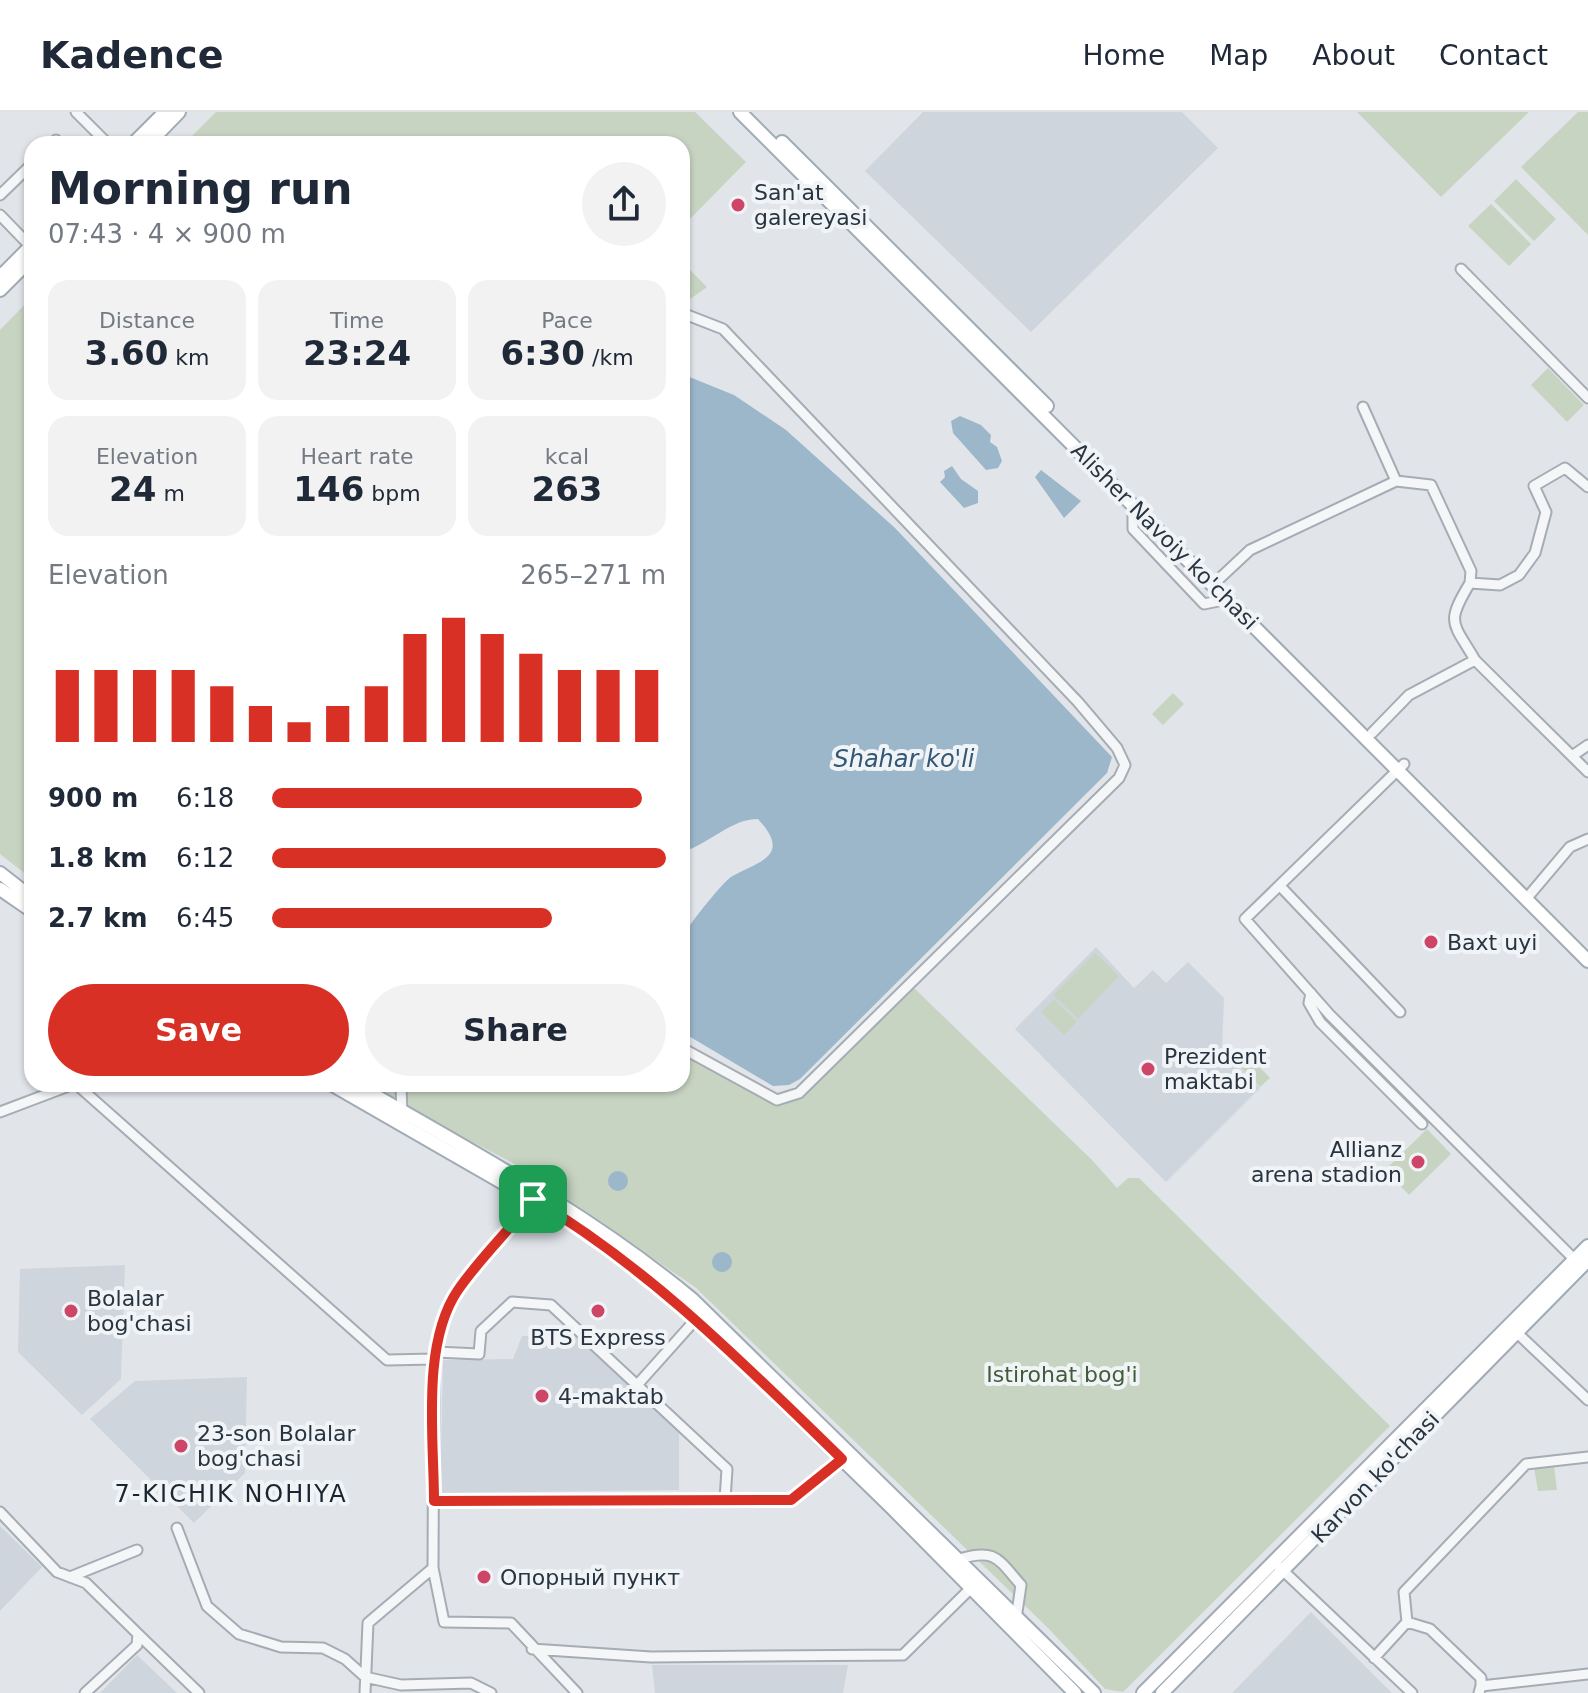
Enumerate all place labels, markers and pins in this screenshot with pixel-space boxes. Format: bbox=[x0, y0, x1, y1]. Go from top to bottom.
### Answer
place label: San'at galereyasi bbox=[754, 180, 867, 230]
marker: San'at galereyasi bbox=[729, 196, 747, 214]
place label: Baxt uyi bbox=[1447, 930, 1537, 955]
marker: Baxt uyi bbox=[1422, 933, 1440, 951]
place label: Prezident maktabi bbox=[1164, 1044, 1267, 1094]
marker: Prezident maktabi bbox=[1139, 1060, 1157, 1078]
place label: Allianz arena stadion bbox=[1251, 1137, 1402, 1187]
marker: Allianz arena stadion bbox=[1409, 1153, 1427, 1171]
pin bbox=[499, 1165, 567, 1233]
place label: Bolalar bog'chasi bbox=[87, 1286, 192, 1336]
marker: Bolalar bog'chasi bbox=[62, 1302, 80, 1320]
marker: BTS Express bbox=[589, 1302, 607, 1320]
place label: BTS Express bbox=[530, 1325, 666, 1350]
place label: 4-maktab bbox=[558, 1384, 664, 1409]
marker: 4-maktab bbox=[533, 1387, 551, 1405]
place label: 23-son Bolalar bog'chasi bbox=[197, 1421, 357, 1471]
marker: 23-son Bolalar bog'chasi bbox=[172, 1437, 190, 1455]
place label: Опорный пункт bbox=[500, 1565, 680, 1590]
marker: Опорный пункт bbox=[475, 1568, 493, 1586]

